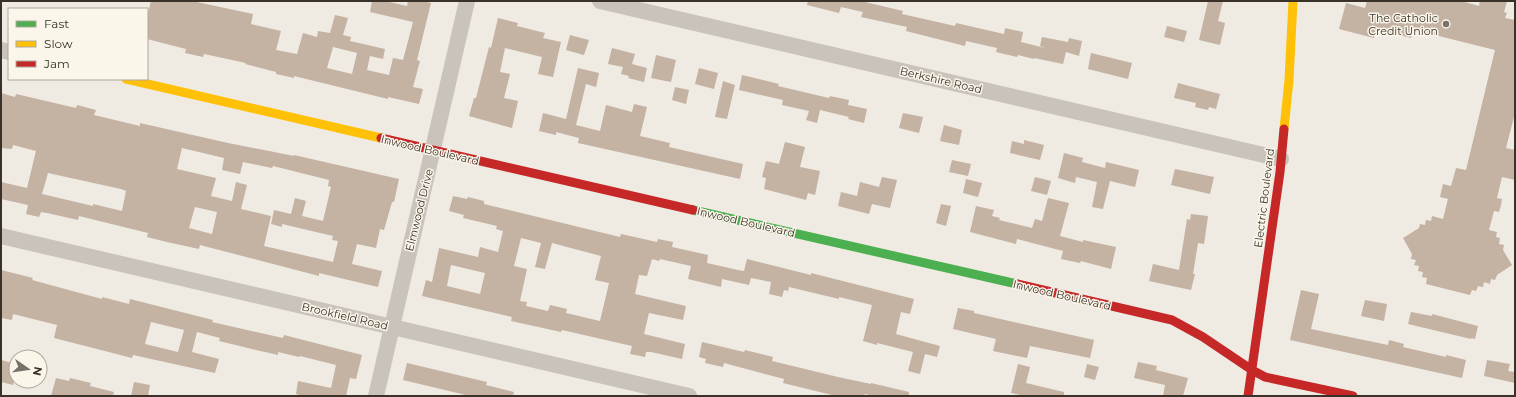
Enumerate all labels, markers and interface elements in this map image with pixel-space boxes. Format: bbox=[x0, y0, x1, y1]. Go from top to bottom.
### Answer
legend bbox=[8, 8, 148, 80]
place label: The Catholic Credit Union bbox=[1368, 11, 1438, 38]
text: Fast bbox=[44, 16, 69, 31]
marker: The Catholic Credit Union bbox=[1441, 19, 1451, 29]
text: Slow bbox=[44, 36, 73, 51]
text: Jam bbox=[43, 56, 70, 71]
street label: Berkshire Road bbox=[899, 64, 983, 96]
street label: Inwood Boulevard bbox=[380, 132, 480, 168]
street label: Electric Boulevard bbox=[1251, 147, 1277, 249]
street label: Elmwood Drive bbox=[402, 167, 436, 253]
street label: Inwood Boulevard bbox=[696, 204, 796, 240]
street label: Inwood Boulevard bbox=[1012, 277, 1112, 313]
street label: Brookfield Road bbox=[300, 299, 390, 333]
north arrow bbox=[8, 349, 48, 389]
text: N bbox=[30, 365, 46, 377]

